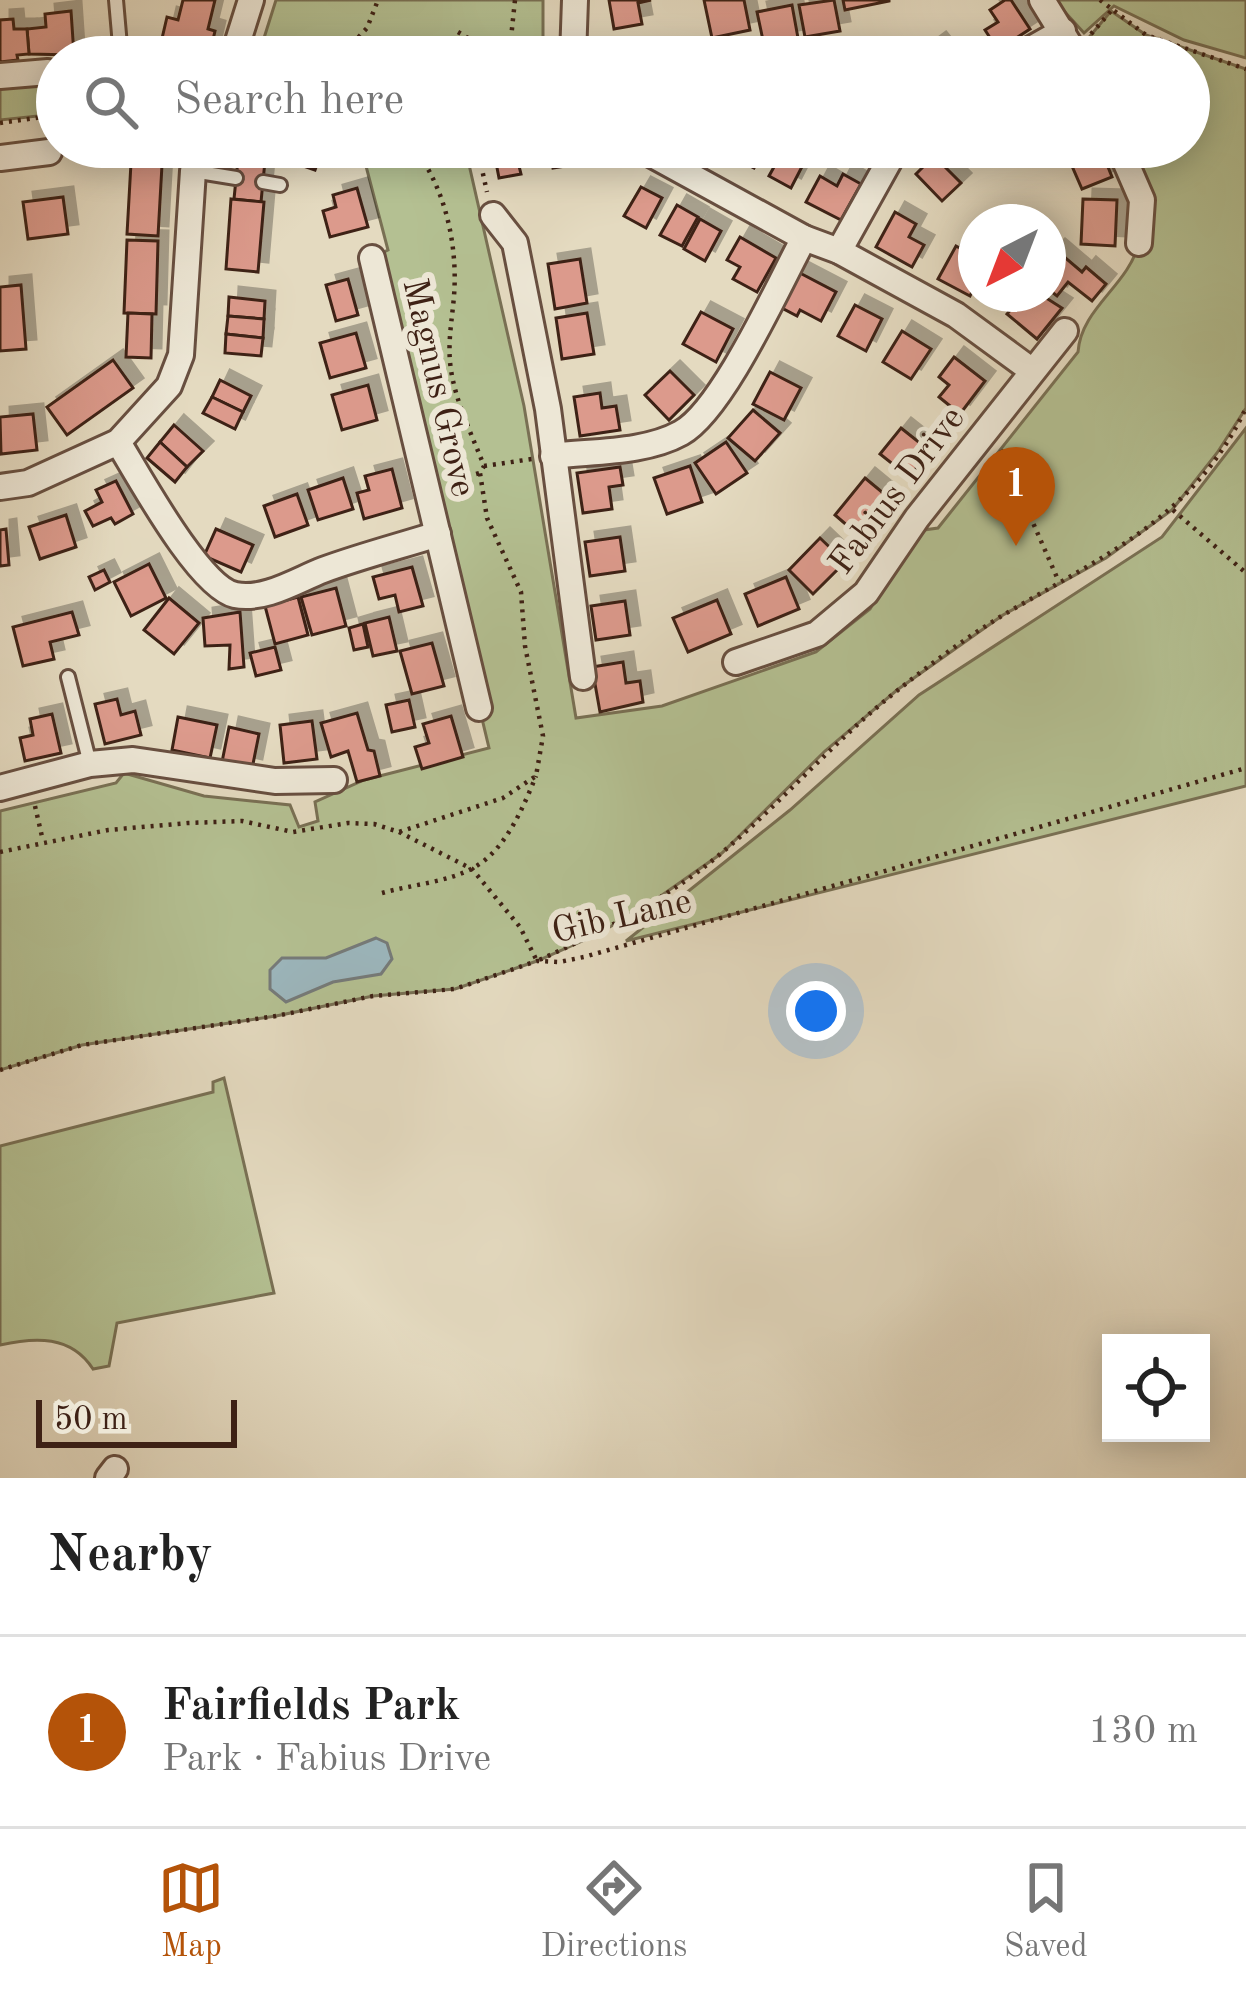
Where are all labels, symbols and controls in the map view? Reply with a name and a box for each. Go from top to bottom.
search box [36,36,1210,168]
icon: search [78,69,144,135]
text: Search here [174,79,404,124]
north arrow [958,204,1066,312]
street label: Magnus Grove [395,275,480,500]
street label: Fabius Drive [824,401,973,582]
pin: 1 [977,447,1055,546]
street label: Gib Lane [549,884,695,951]
your location [786,981,846,1041]
map controls [1102,1334,1210,1442]
button: locate [1102,1334,1210,1442]
scale bar [36,1394,237,1447]
text: 50 m [54,1404,128,1437]
text: Nearby [48,1531,213,1582]
text: Fairfields Park [162,1685,460,1730]
text: 1 [76,1712,98,1751]
text: 130 m [1088,1712,1198,1751]
text: Park · Fabius Drive [162,1740,491,1779]
tab: Map [158,1855,224,1968]
tab: Directions [541,1855,687,1968]
tab: Saved [1004,1855,1088,1968]

